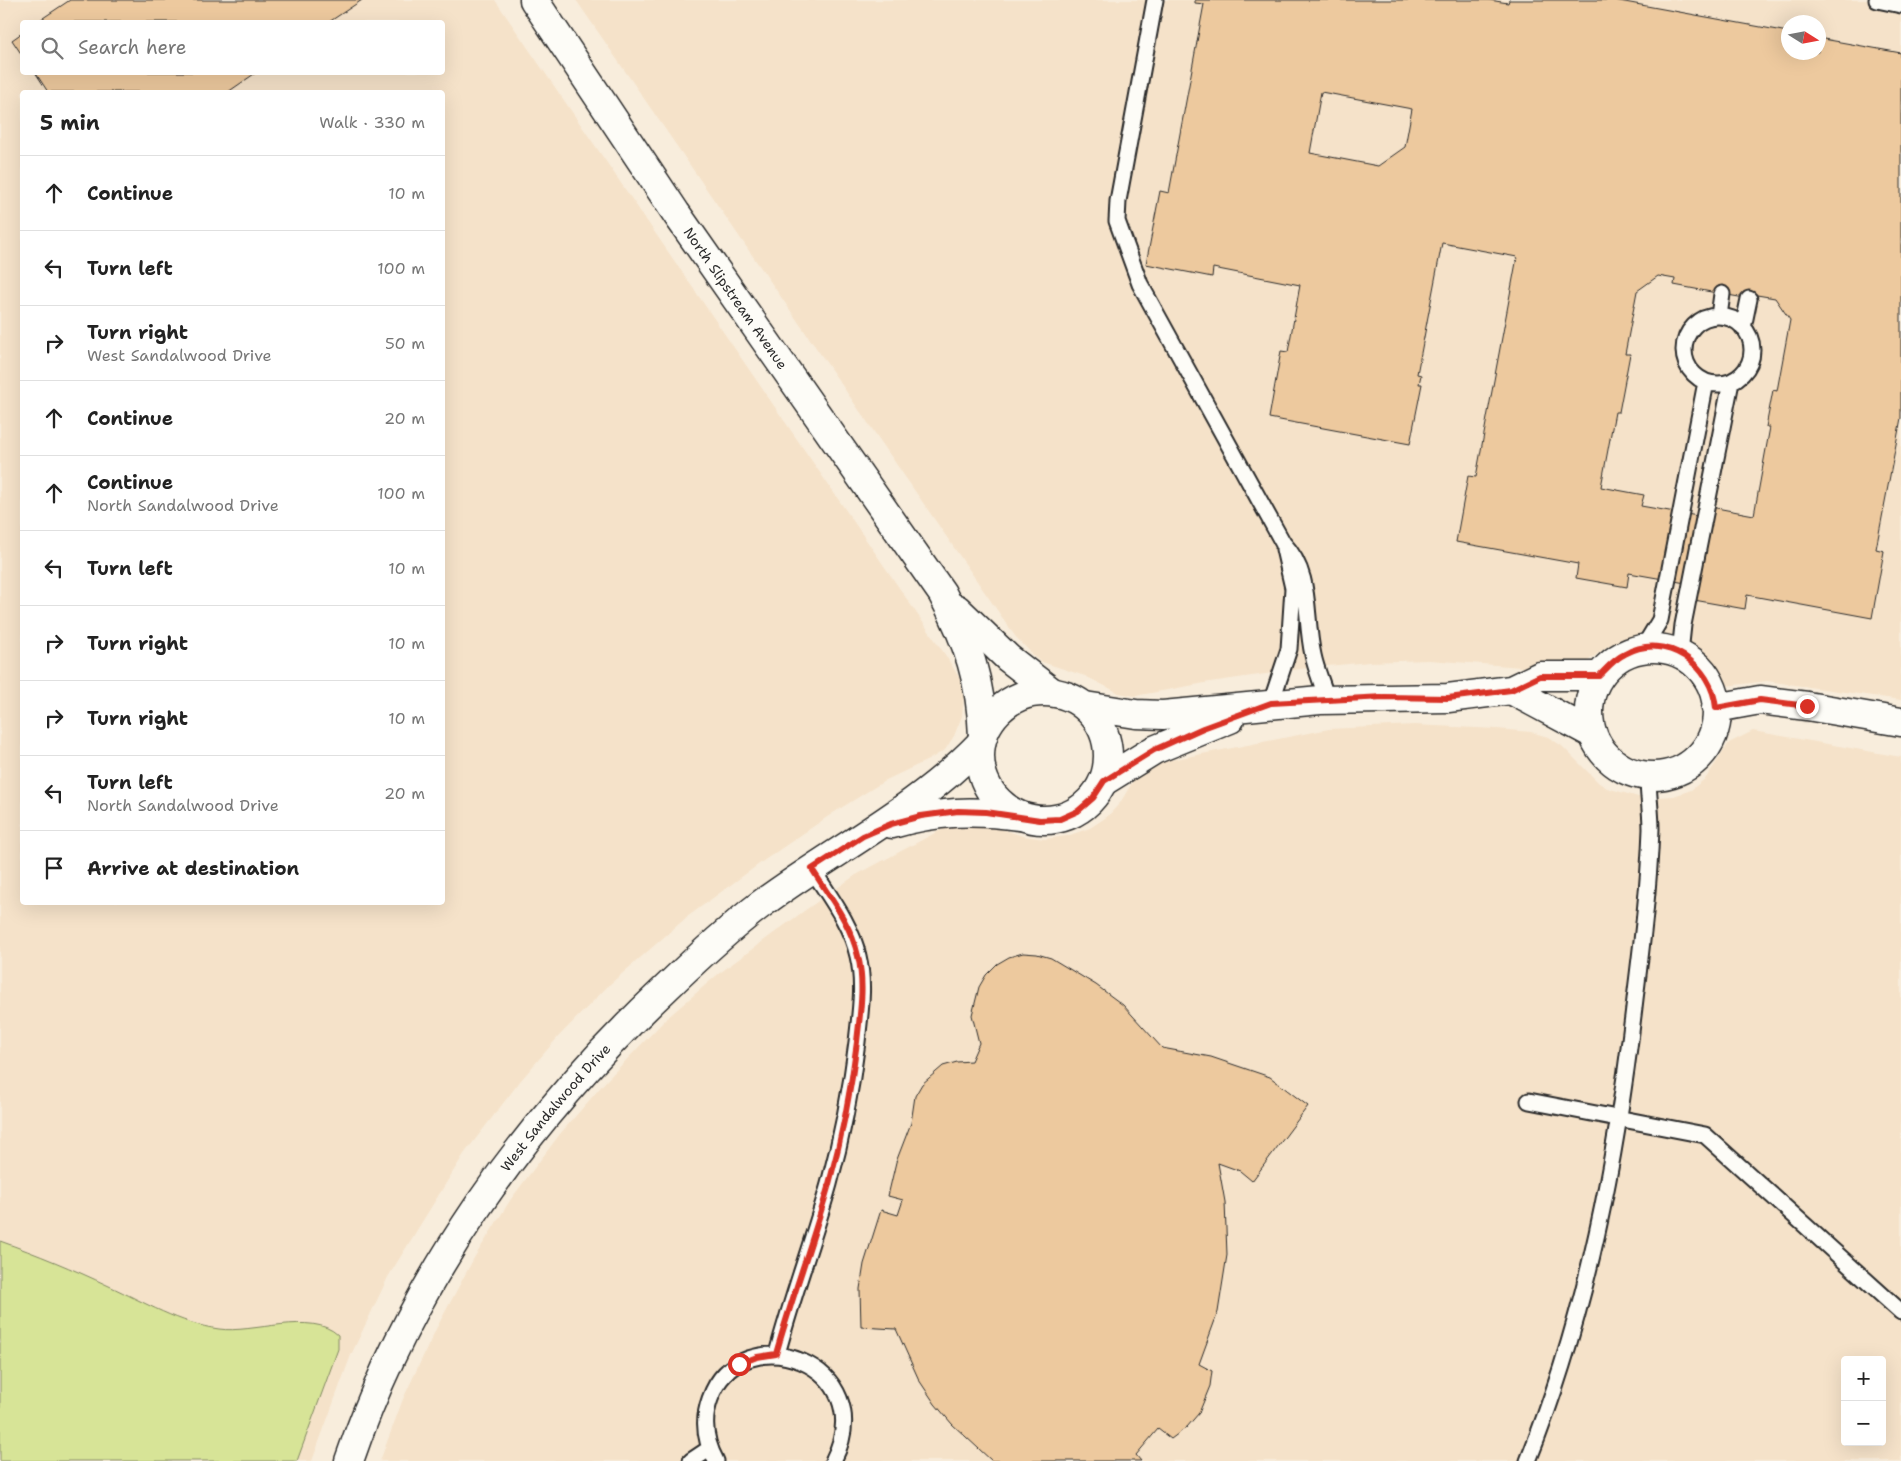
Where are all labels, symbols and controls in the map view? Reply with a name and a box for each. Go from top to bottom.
north arrow [1781,15,1826,60]
search box [20,20,445,75]
icon: search [38,34,66,62]
text: Search here [78,35,187,60]
text: 5 min [40,109,100,137]
text: Walk · 330 m [319,112,425,133]
icon: ahead [40,179,68,207]
text: Continue [87,181,173,206]
text: 10 m [388,183,425,204]
street label: North Slipstream Avenue [680,224,792,373]
icon: left [40,254,68,282]
text: Turn left [87,256,173,281]
text: 100 m [377,258,425,279]
text: Turn right [87,320,188,345]
icon: right [40,329,68,357]
text: 50 m [385,333,425,354]
text: West Sandalwood Drive [87,345,272,366]
icon: ahead [40,404,68,432]
text: Continue [87,406,173,431]
text: 20 m [384,408,425,429]
text: Continue [87,470,173,495]
icon: ahead [40,479,68,507]
text: 100 m [377,483,425,504]
text: North Sandalwood Drive [87,495,279,516]
icon: left [40,554,68,582]
text: Turn left [87,556,173,581]
text: 10 m [388,558,425,579]
icon: right [40,629,68,657]
text: Turn right [87,631,188,656]
text: 10 m [388,633,425,654]
route end [1796,695,1819,718]
icon: right [40,704,68,732]
text: Turn right [87,706,188,731]
text: 10 m [388,708,425,729]
text: Turn left [87,770,173,795]
icon: left [40,779,68,807]
text: 20 m [384,783,425,804]
text: North Sandalwood Drive [87,795,279,816]
icon: arrive [40,854,68,882]
text: Arrive at destination [87,856,299,881]
street label: West Sandalwood Drive [497,1040,614,1175]
route start [728,1353,751,1376]
map controls [1841,1356,1886,1446]
button: + [1841,1356,1886,1401]
button: − [1841,1401,1886,1446]

